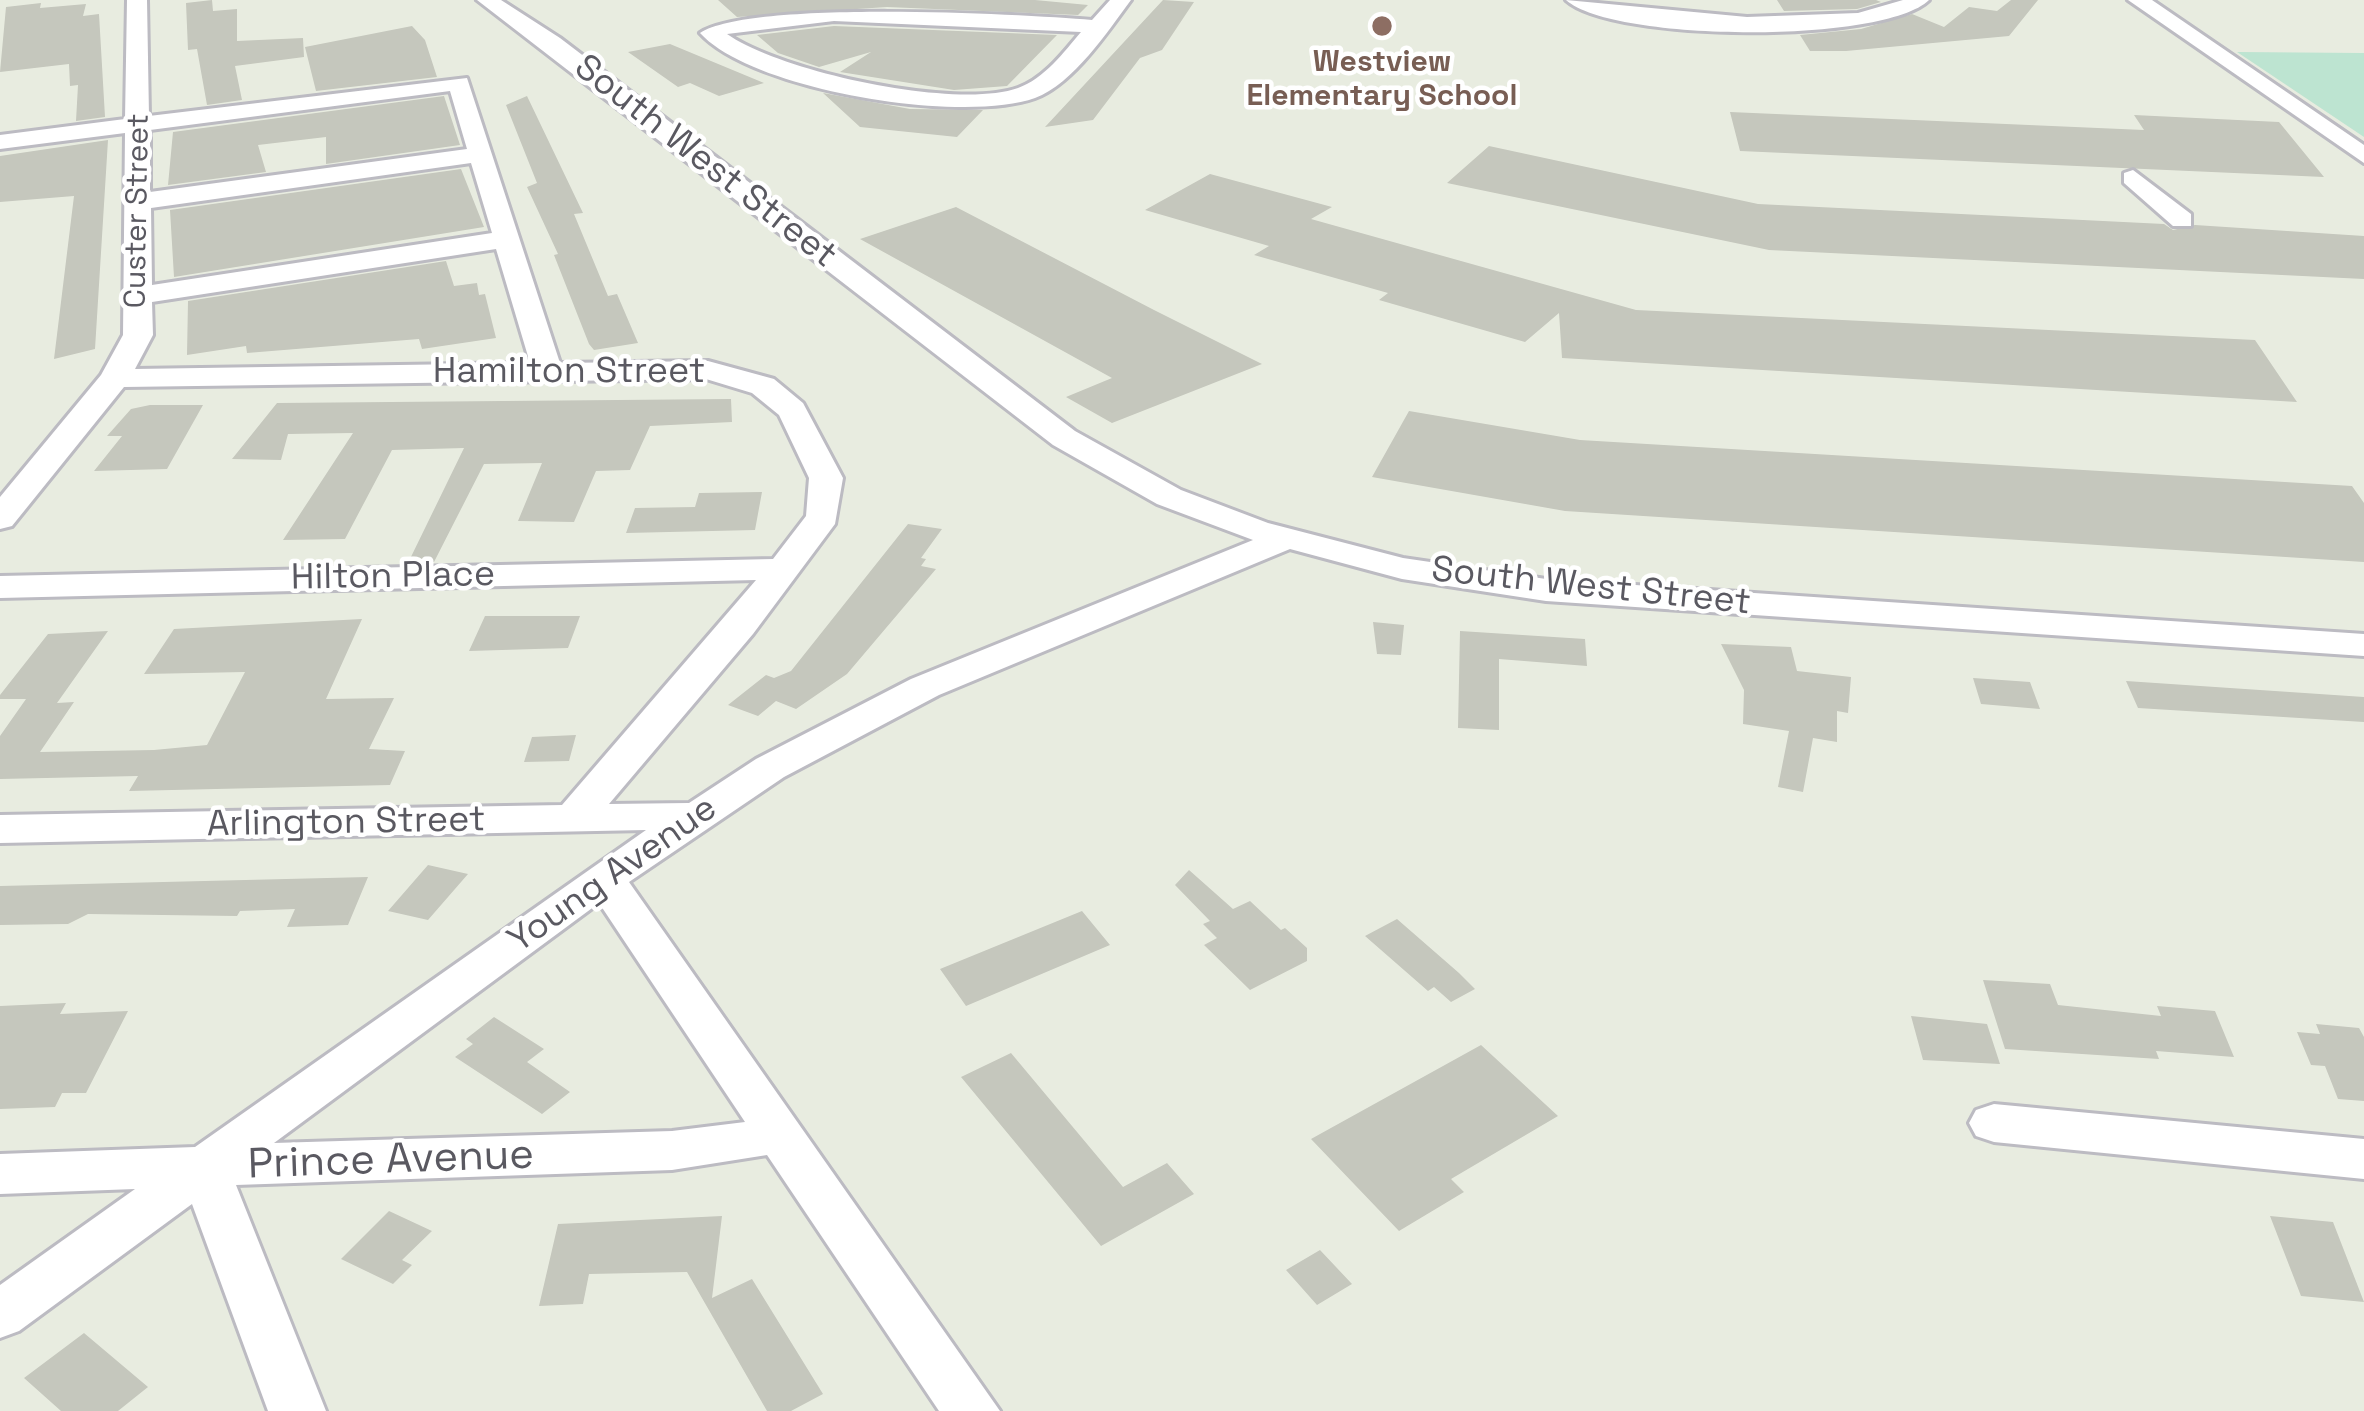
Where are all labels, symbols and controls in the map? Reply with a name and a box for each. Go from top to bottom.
marker: Westview Elementary School [1369,13,1395,39]
place label: Westview Elementary School [1247,45,1517,116]
street label: South West Street [565,46,845,278]
street label: Custer Street [118,113,158,309]
street label: Hamilton Street [433,350,705,394]
street label: South West Street [1429,549,1753,625]
street label: Hilton Place [291,554,495,600]
street label: Young Avenue [500,787,726,963]
street label: Arlington Street [206,799,486,847]
street label: Prince Avenue [247,1131,535,1191]

